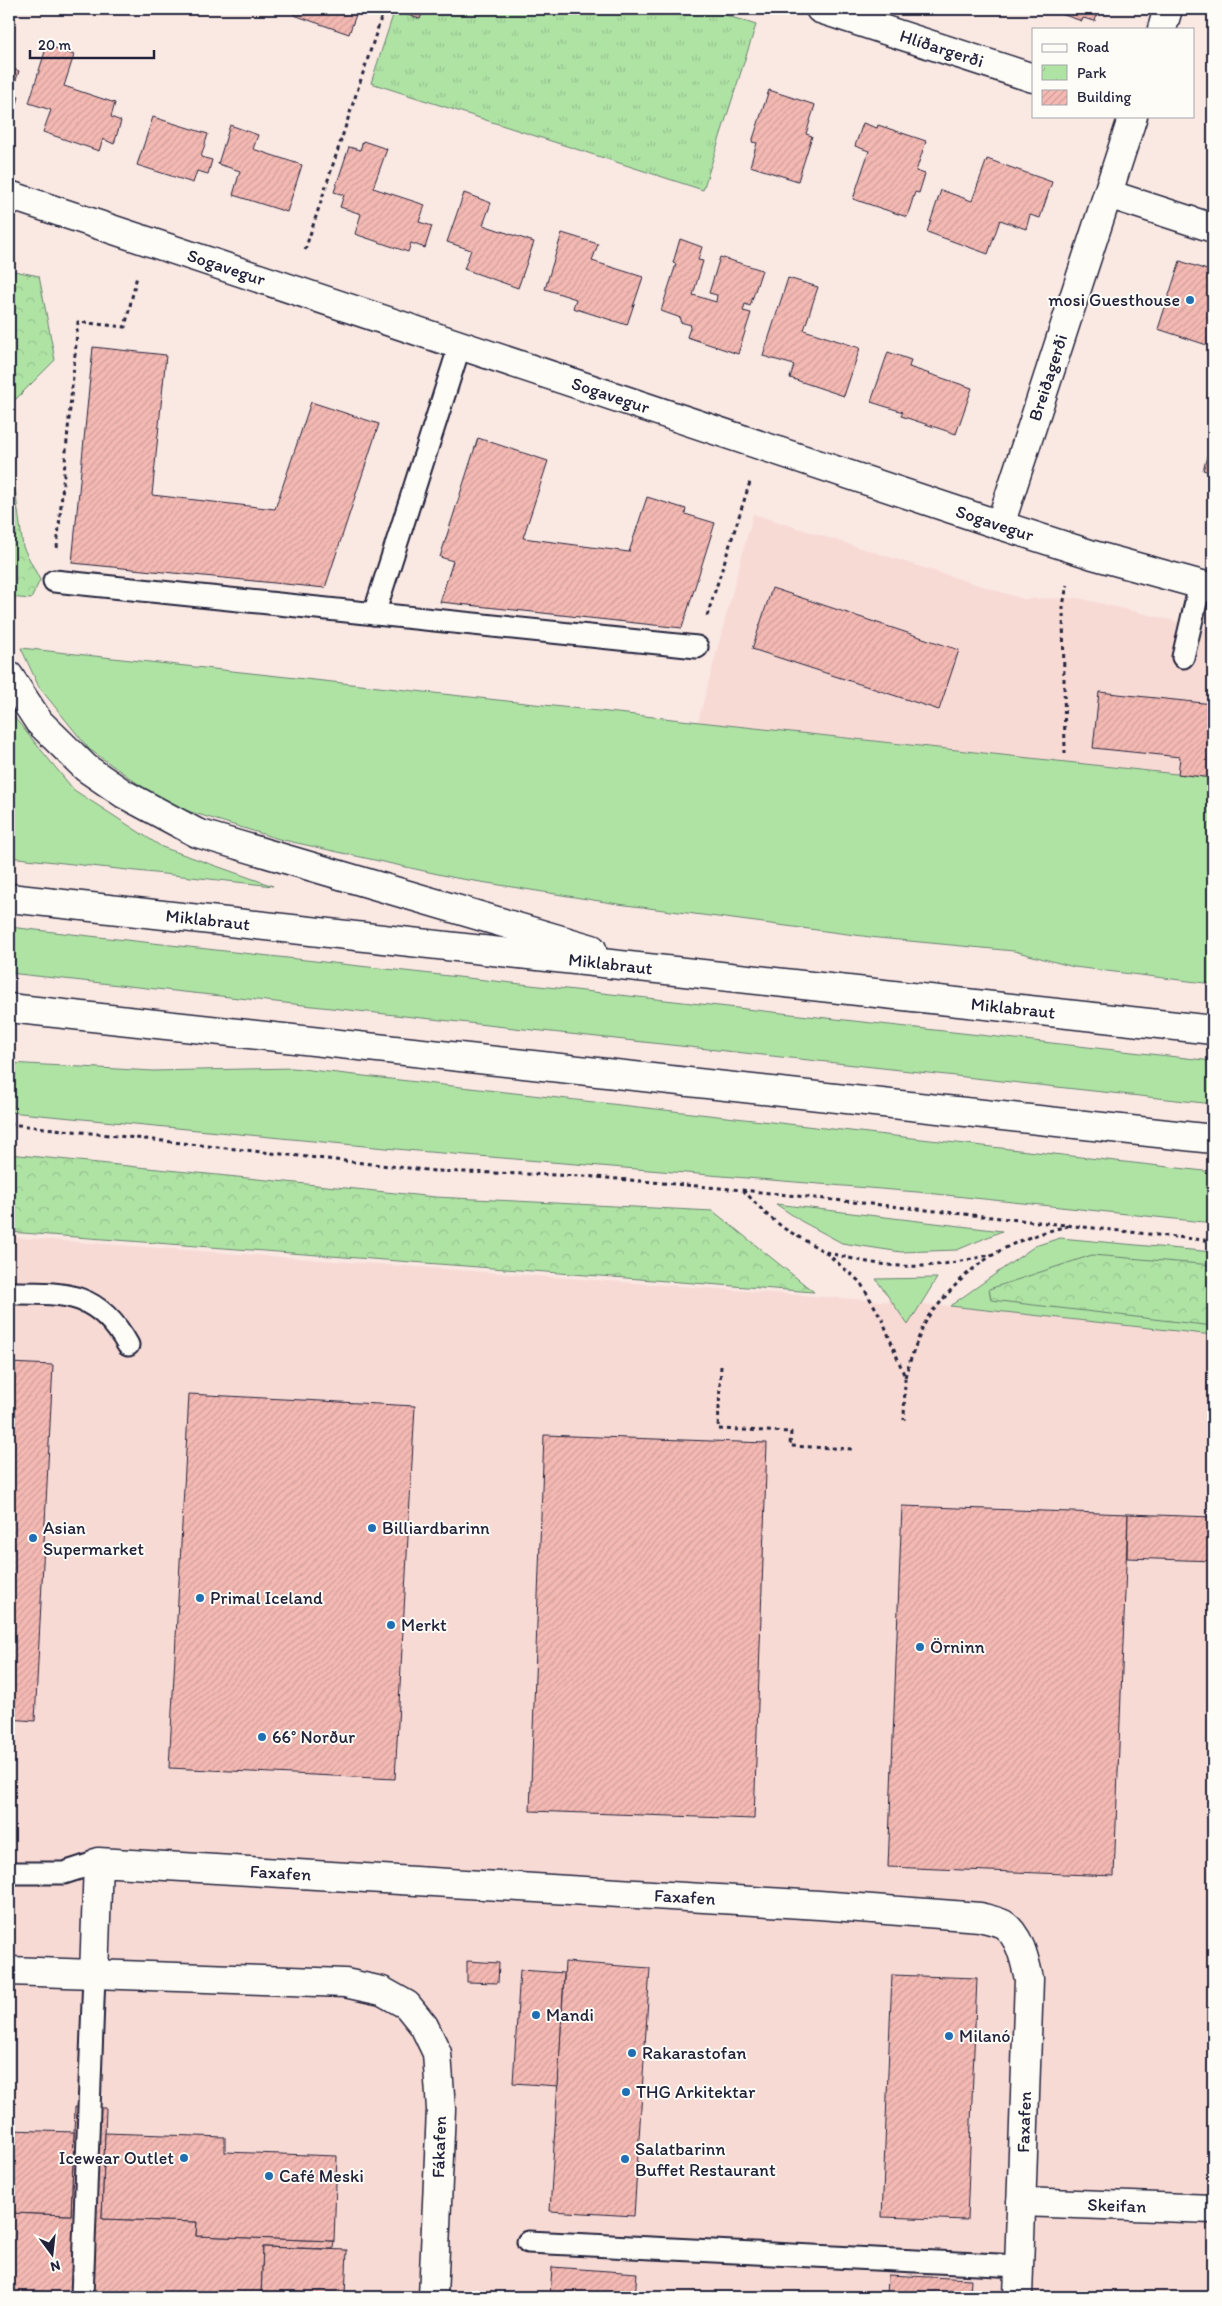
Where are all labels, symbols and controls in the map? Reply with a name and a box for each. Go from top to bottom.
street label: Hlíðargerði [897,25,986,72]
scale bar [30,28,154,60]
legend [1032,28,1194,118]
text: 20 m [38,36,72,54]
text: Road [1077,38,1110,56]
text: Park [1077,64,1107,82]
text: Building [1077,88,1131,106]
street label: Sogavegur [184,244,269,291]
place label: mosi Guesthouse [1048,289,1180,311]
marker: mosi Guesthouse [1184,294,1196,306]
street label: Breiðagerði [1024,331,1072,424]
street label: Sogavegur [569,372,653,419]
street label: Sogavegur [953,500,1037,546]
street label: Miklabraut [165,904,251,935]
street label: Miklabraut [567,948,654,980]
street label: Miklabraut [970,993,1057,1024]
place label: Asian Supermarket [43,1517,144,1560]
place label: Billiardbarinn [382,1517,490,1539]
marker: Billiardbarinn [366,1522,378,1534]
marker: Asian Supermarket [27,1532,39,1544]
place label: Primal Iceland [210,1587,323,1609]
marker: Primal Iceland [194,1592,206,1604]
place label: Merkt [401,1614,447,1636]
marker: Merkt [385,1619,397,1631]
place label: Örninn [930,1636,985,1658]
marker: Örninn [914,1641,926,1653]
place label: 66° Norður [272,1726,355,1748]
marker: 66° Norður [256,1731,268,1743]
street label: Faxafen [249,1860,312,1886]
street label: Faxafen [654,1884,716,1910]
place label: Mandi [546,2004,594,2026]
marker: Mandi [530,2009,542,2021]
place label: Milanó [959,2025,1011,2047]
marker: Milanó [943,2030,955,2042]
place label: Rakarastofan [642,2042,746,2064]
marker: Rakarastofan [626,2047,638,2059]
place label: THG Arkitektar [636,2081,756,2103]
marker: THG Arkitektar [620,2086,632,2098]
street label: Faxafen [1012,2091,1036,2153]
street label: Fákafen [427,2116,451,2178]
place label: Salatbarinn Buffet Restaurant [635,2138,776,2181]
place label: Icewear Outlet [59,2147,174,2169]
marker: Icewear Outlet [178,2152,190,2164]
marker: Salatbarinn Buffet Restaurant [619,2153,631,2165]
place label: Café Meski [279,2165,364,2187]
marker: Café Meski [263,2170,275,2182]
street label: Skeifan [1087,2193,1147,2218]
north arrow [28,2228,78,2278]
text: N [48,2257,62,2276]

